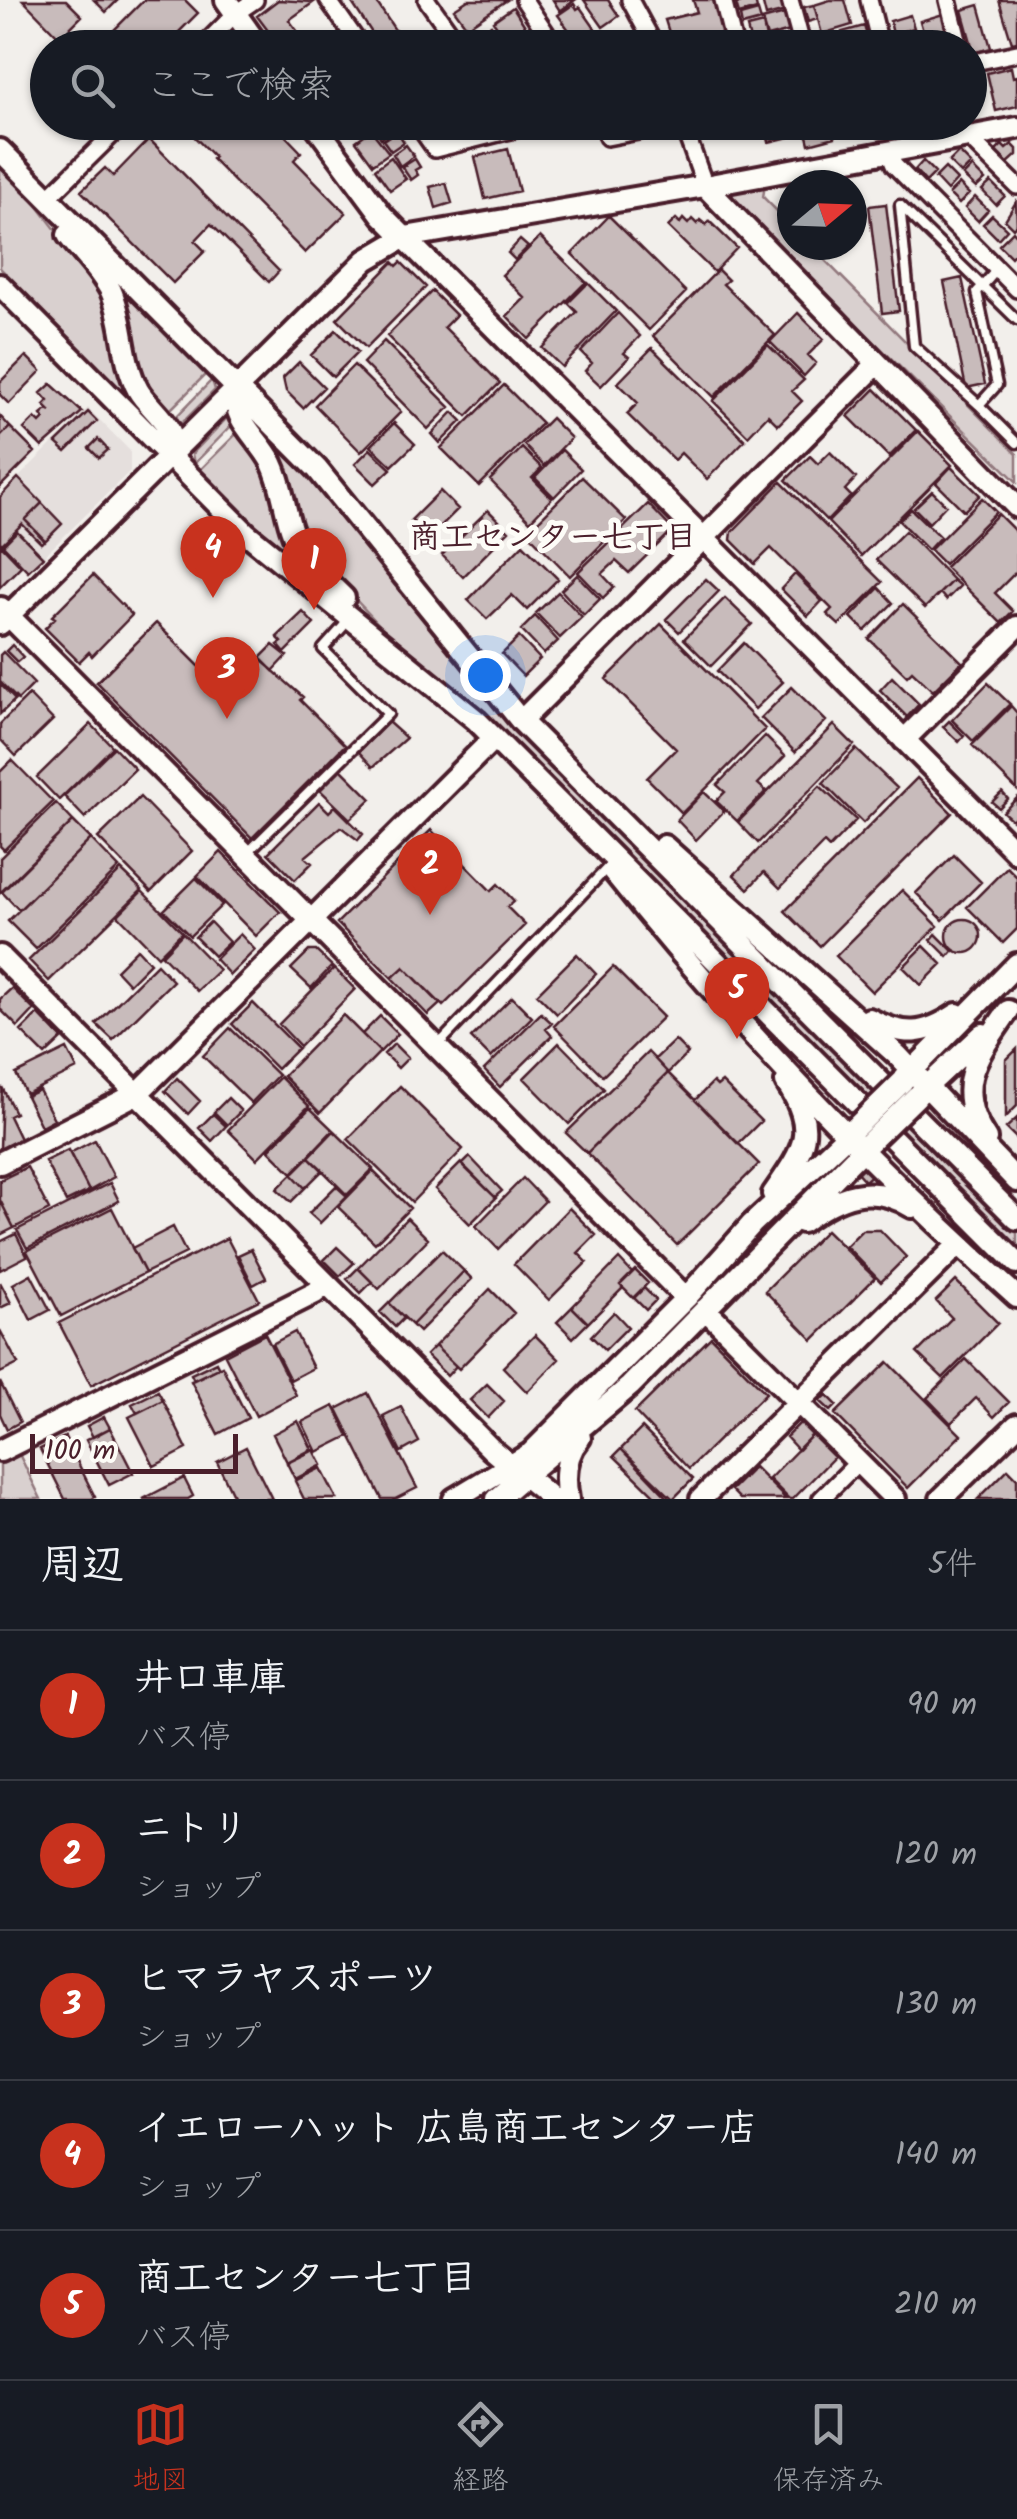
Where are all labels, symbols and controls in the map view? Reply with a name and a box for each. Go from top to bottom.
search box [30,30,987,140]
text: ここで検索 [145,57,335,117]
icon: search [65,58,120,113]
north arrow [777,170,867,260]
district label: 商工センター七丁目 [409,513,697,564]
pin: 4 [180,516,246,598]
pin: 1 [282,528,346,610]
pin: 3 [194,636,260,719]
your location [460,650,511,701]
pin: 2 [398,832,462,915]
pin: 5 [704,956,770,1039]
scale bar [30,1429,238,1474]
text: 100 m [45,1429,115,1474]
text: 周辺 [40,1533,124,1600]
text: 5件 [928,1540,977,1591]
text: 井口車庫 [135,1650,287,1710]
text: 1 [68,1680,77,1731]
text: 90 m [907,1680,977,1731]
text: バス停 [135,1713,231,1764]
text: ニトリ [135,1800,249,1860]
text: 2 [63,1830,82,1881]
text: 120 m [894,1830,977,1881]
text: ショップ [135,1863,262,1914]
text: ヒマラヤスポーツ [135,1950,438,2010]
text: 3 [64,1980,81,2031]
text: 130 m [894,1980,977,2031]
text: ショップ [135,2013,262,2064]
text: イエローハット 広島商工センター店 [135,2100,758,2160]
text: 4 [64,2130,81,2181]
text: 140 m [895,2130,977,2181]
text: ショップ [135,2163,262,2214]
text: 商工センター七丁目 [135,2250,477,2310]
text: 5 [64,2280,81,2331]
text: 210 m [894,2280,977,2331]
text: バス停 [135,2313,231,2364]
tab: 地図 [132,2397,188,2504]
tab: 経路 [452,2397,509,2504]
tab: 保存済み [773,2397,885,2504]

